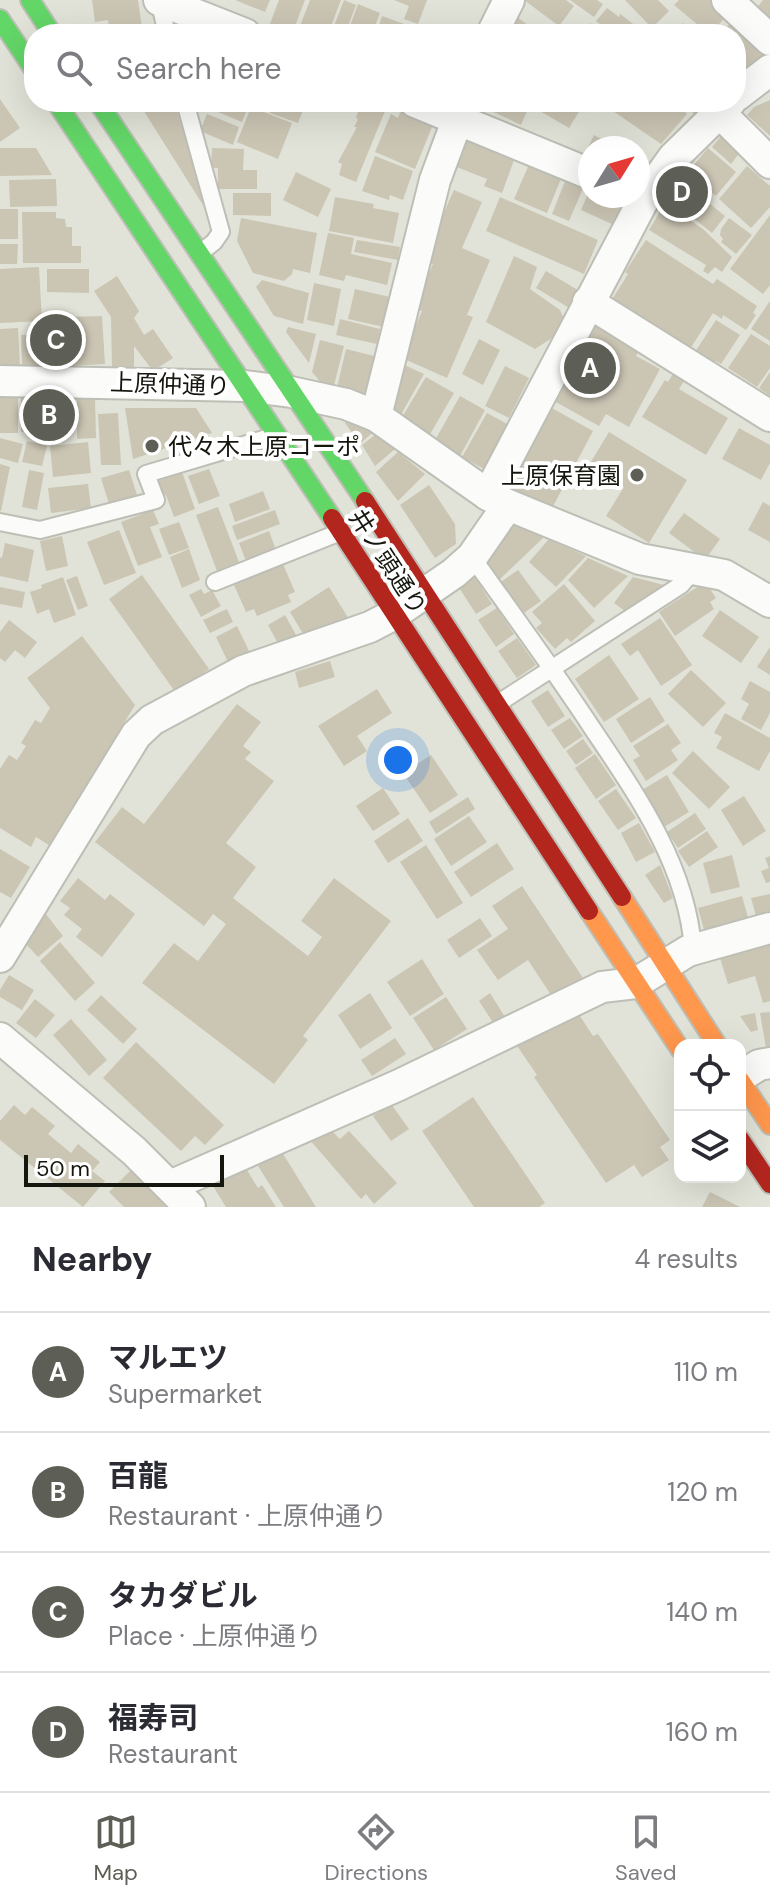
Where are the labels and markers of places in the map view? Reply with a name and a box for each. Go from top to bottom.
pin: D [656,162,708,222]
pin: C [30,310,82,370]
pin: A [564,338,616,398]
pin: B [23,385,75,445]
place label: 代々木上原コーポ [168,431,360,462]
marker: 代々木上原コーポ [143,437,161,455]
place label: 上原保育園 [501,460,621,491]
marker: 上原保育園 [628,466,646,484]

